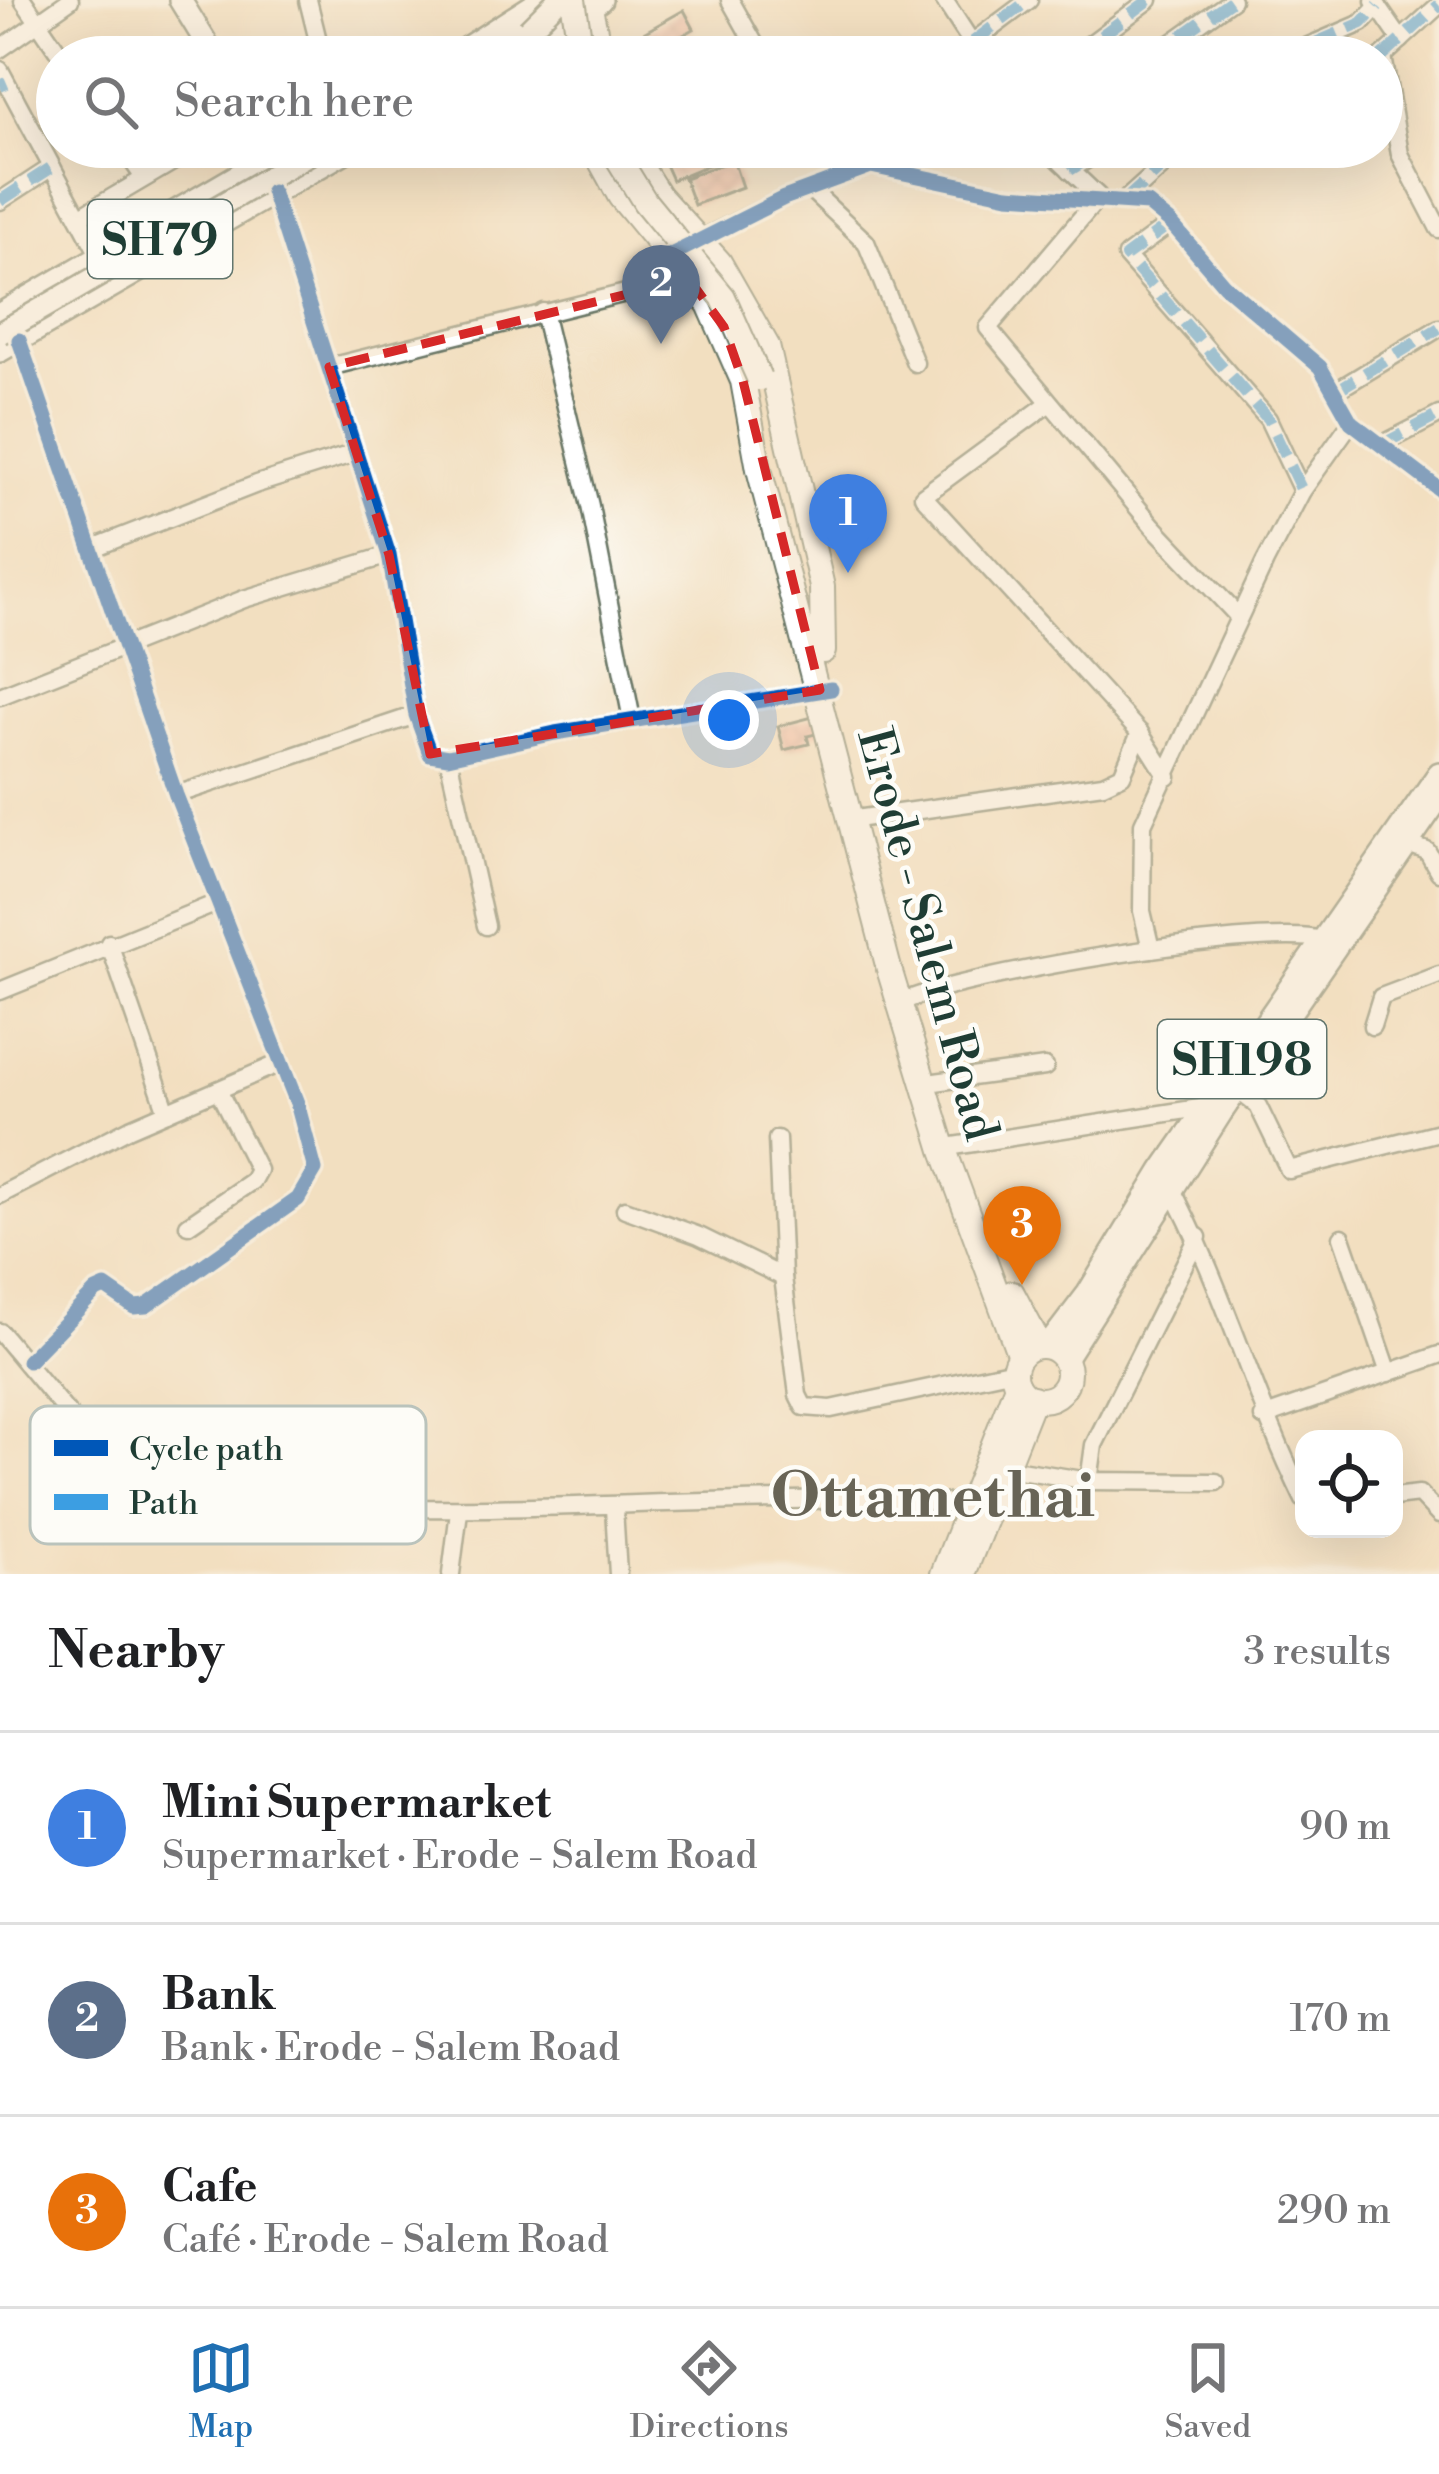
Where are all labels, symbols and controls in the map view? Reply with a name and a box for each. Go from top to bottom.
search box [36,36,1403,168]
icon: search [78,69,144,135]
text: Search here [174,74,414,131]
road number: SH79 [88,200,232,278]
pin: 2 [622,245,700,344]
pin: 1 [809,474,887,573]
your location [699,690,759,750]
street label: Erode - Salem Road [842,722,1010,1147]
road number: SH198 [1158,1020,1326,1098]
pin: 3 [983,1186,1061,1285]
legend [30,1406,426,1544]
text: Cycle path [129,1430,283,1471]
map controls [1295,1430,1403,1538]
button: locate [1295,1430,1403,1538]
district label: Ottamethai [771,1461,1095,1536]
text: Path [129,1484,198,1525]
text: Nearby [48,1620,224,1684]
text: 3 results [1243,1628,1391,1677]
text: Mini Supermarket [162,1775,551,1832]
text: 1 [78,1803,96,1852]
text: 90 m [1299,1803,1391,1852]
text: Supermarket · Erode - Salem Road [162,1832,757,1881]
text: Bank [162,1967,276,2024]
text: 2 [75,1995,99,2044]
text: 170 m [1289,1995,1391,2044]
text: Bank · Erode - Salem Road [162,2024,620,2073]
text: Cafe [162,2159,258,2216]
text: 3 [75,2187,99,2236]
text: 290 m [1277,2187,1391,2236]
text: Café · Erode - Salem Road [162,2216,609,2265]
tab: Map [188,2335,254,2448]
tab: Directions [630,2335,789,2448]
tab: Saved [1164,2335,1251,2448]

